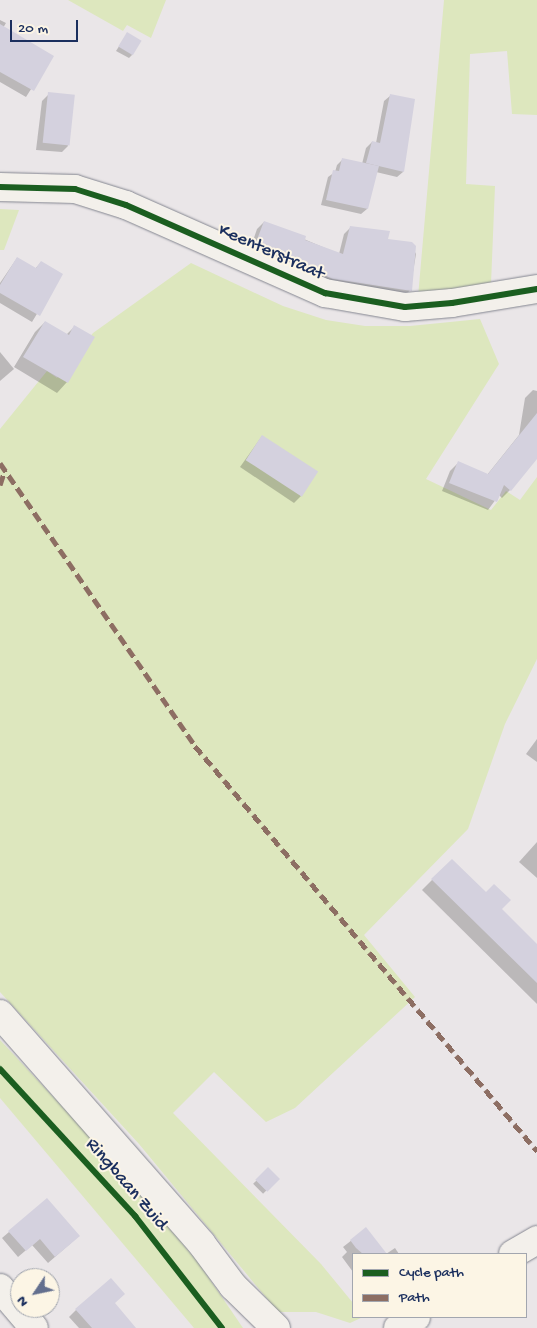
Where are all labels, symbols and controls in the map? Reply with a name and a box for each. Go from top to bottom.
scale bar [12,10,80,42]
text: 20 m [18,20,48,38]
street label: Keenterstraat [214,219,328,287]
street label: Ringbaan Zuid [80,1134,172,1236]
legend [352,1253,527,1318]
text: Cycle path [399,1264,464,1282]
north arrow [10,1268,60,1318]
text: Path [399,1289,430,1307]
text: N [13,1293,33,1310]

